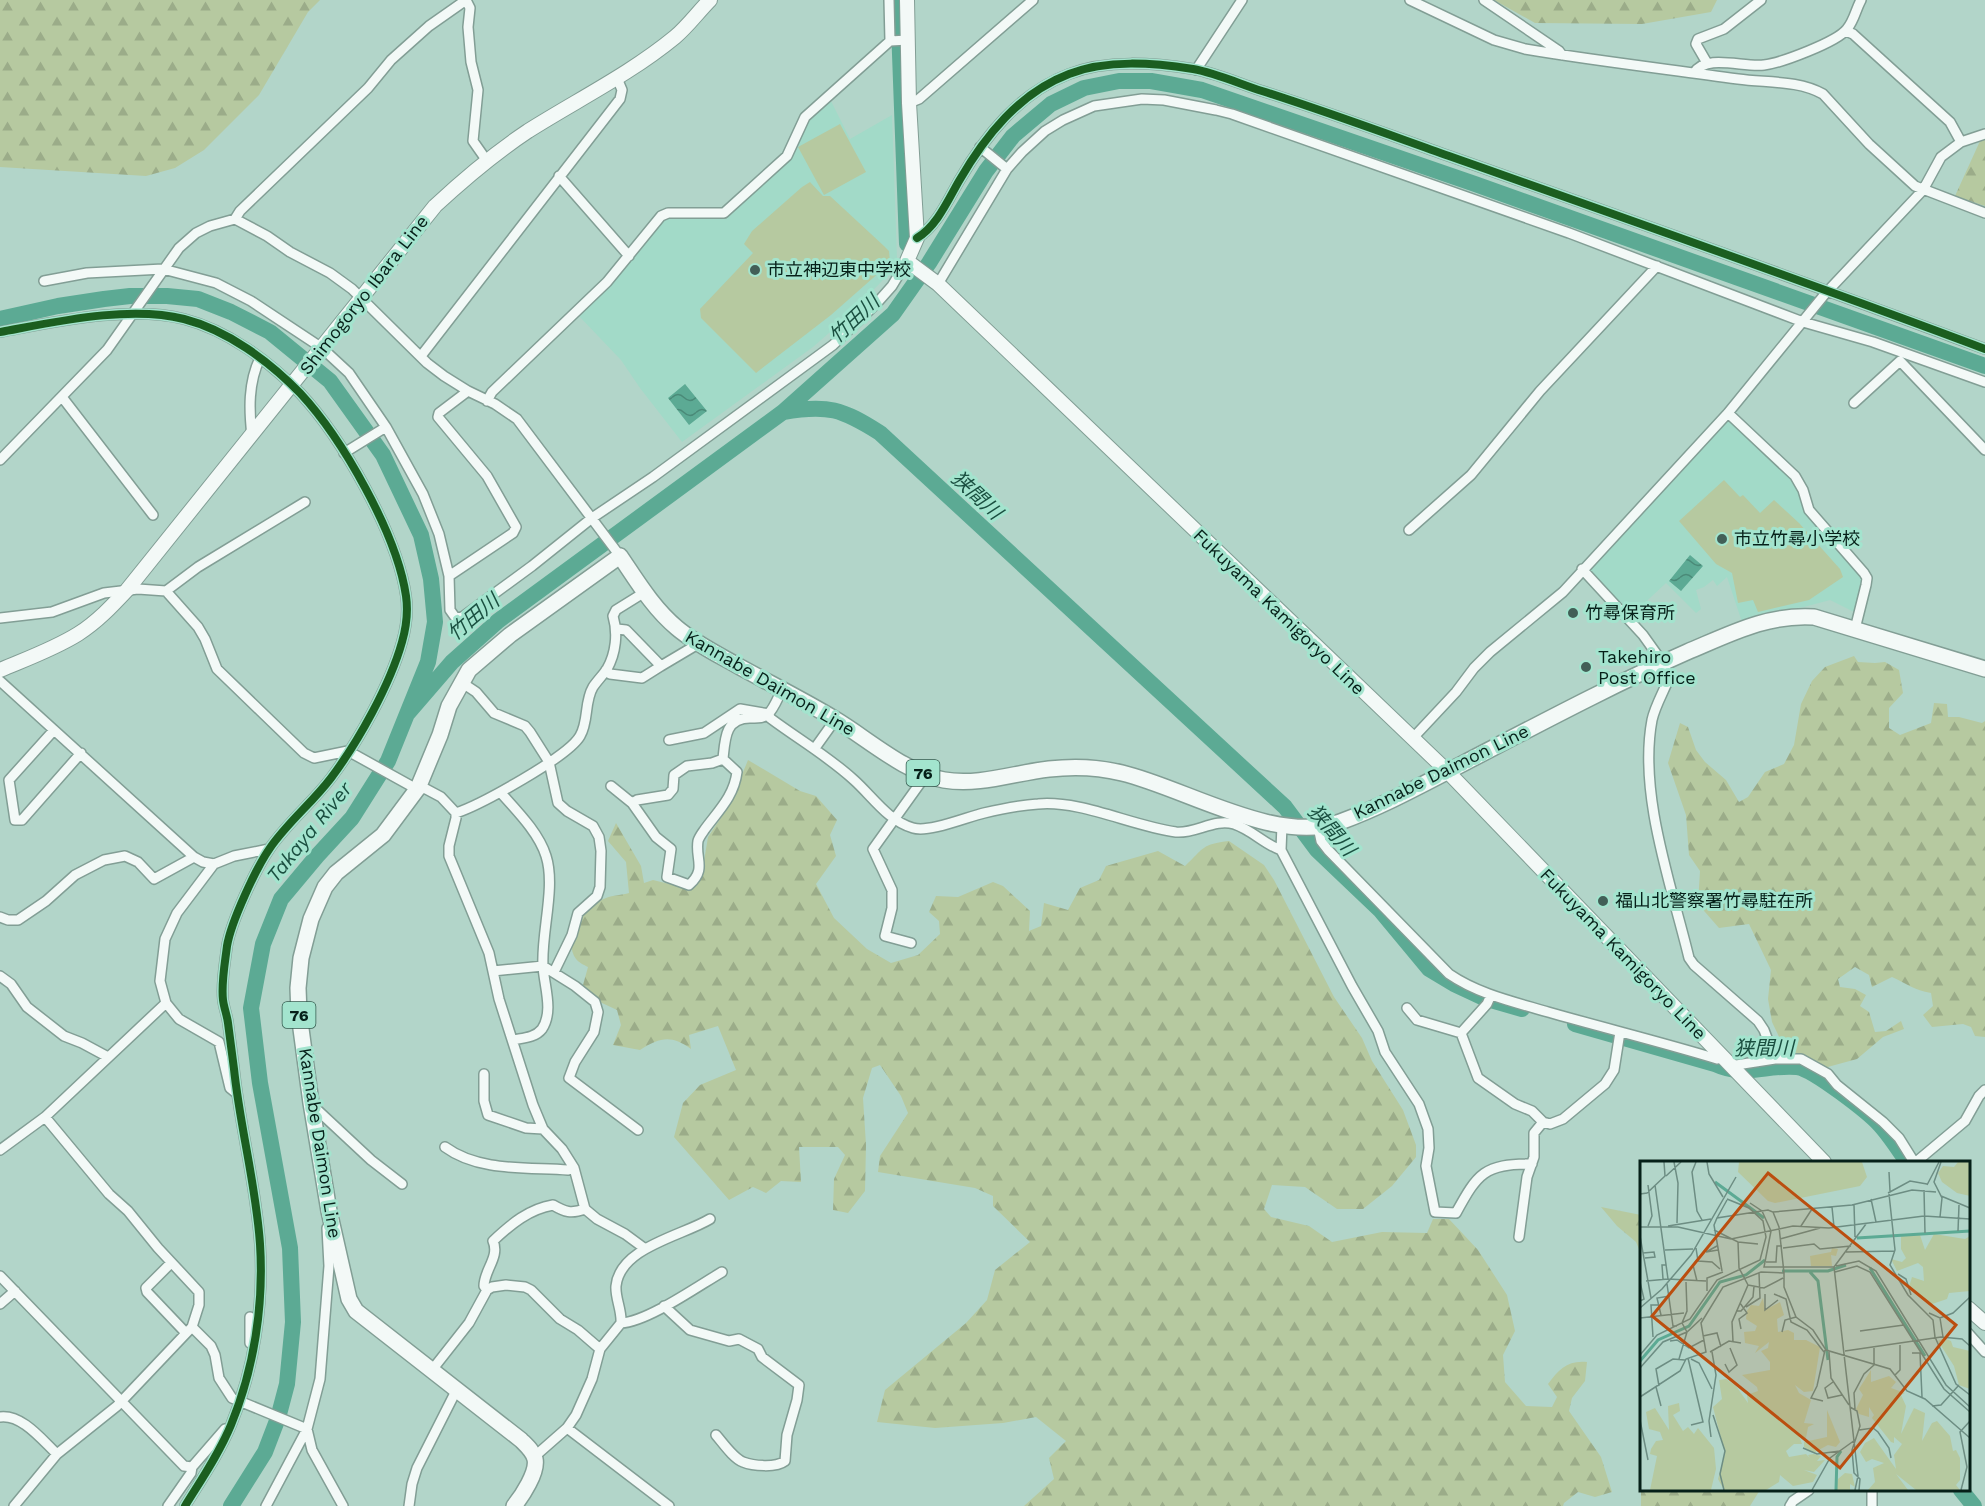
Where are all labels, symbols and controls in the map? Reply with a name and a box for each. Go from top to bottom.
street label: Shimogoryo Ibara Line [295,211,432,378]
place label: 市立神辺東中学校 [767,259,911,280]
marker: 市立神辺東中学校 [748,263,762,277]
water label: 竹田川 [824,288,886,348]
water label: 狭間川 [947,466,1009,526]
street label: Fukuyama Kamigoryo Line [1189,524,1369,699]
place label: 市立竹尋小学校 [1734,528,1860,549]
marker: 市立竹尋小学校 [1715,532,1729,546]
water label: 竹田川 [442,587,505,645]
place label: 竹尋保育所 [1585,602,1675,623]
marker: 竹尋保育所 [1566,606,1580,620]
street label: Kannabe Daimon Line [682,625,859,740]
place label: Takehiro Post Office [1598,646,1696,688]
marker: Takehiro Post Office [1579,660,1593,674]
street label: Kannabe Daimon Line [1350,720,1532,823]
road number: 76 [906,760,940,786]
water label: Takaya River [261,776,357,887]
water label: 狭間川 [1303,799,1362,862]
street label: Fukuyama Kamigoryo Line [1536,864,1711,1044]
place label: 福山北警察署竹尋駐在所 [1615,890,1813,911]
marker: 福山北警察署竹尋駐在所 [1596,894,1610,908]
road number: 76 [282,1002,316,1028]
water label: 狭間川 [1734,1036,1796,1060]
street label: Kannabe Daimon Line [295,1046,346,1240]
inset map [1640,1161,1970,1491]

